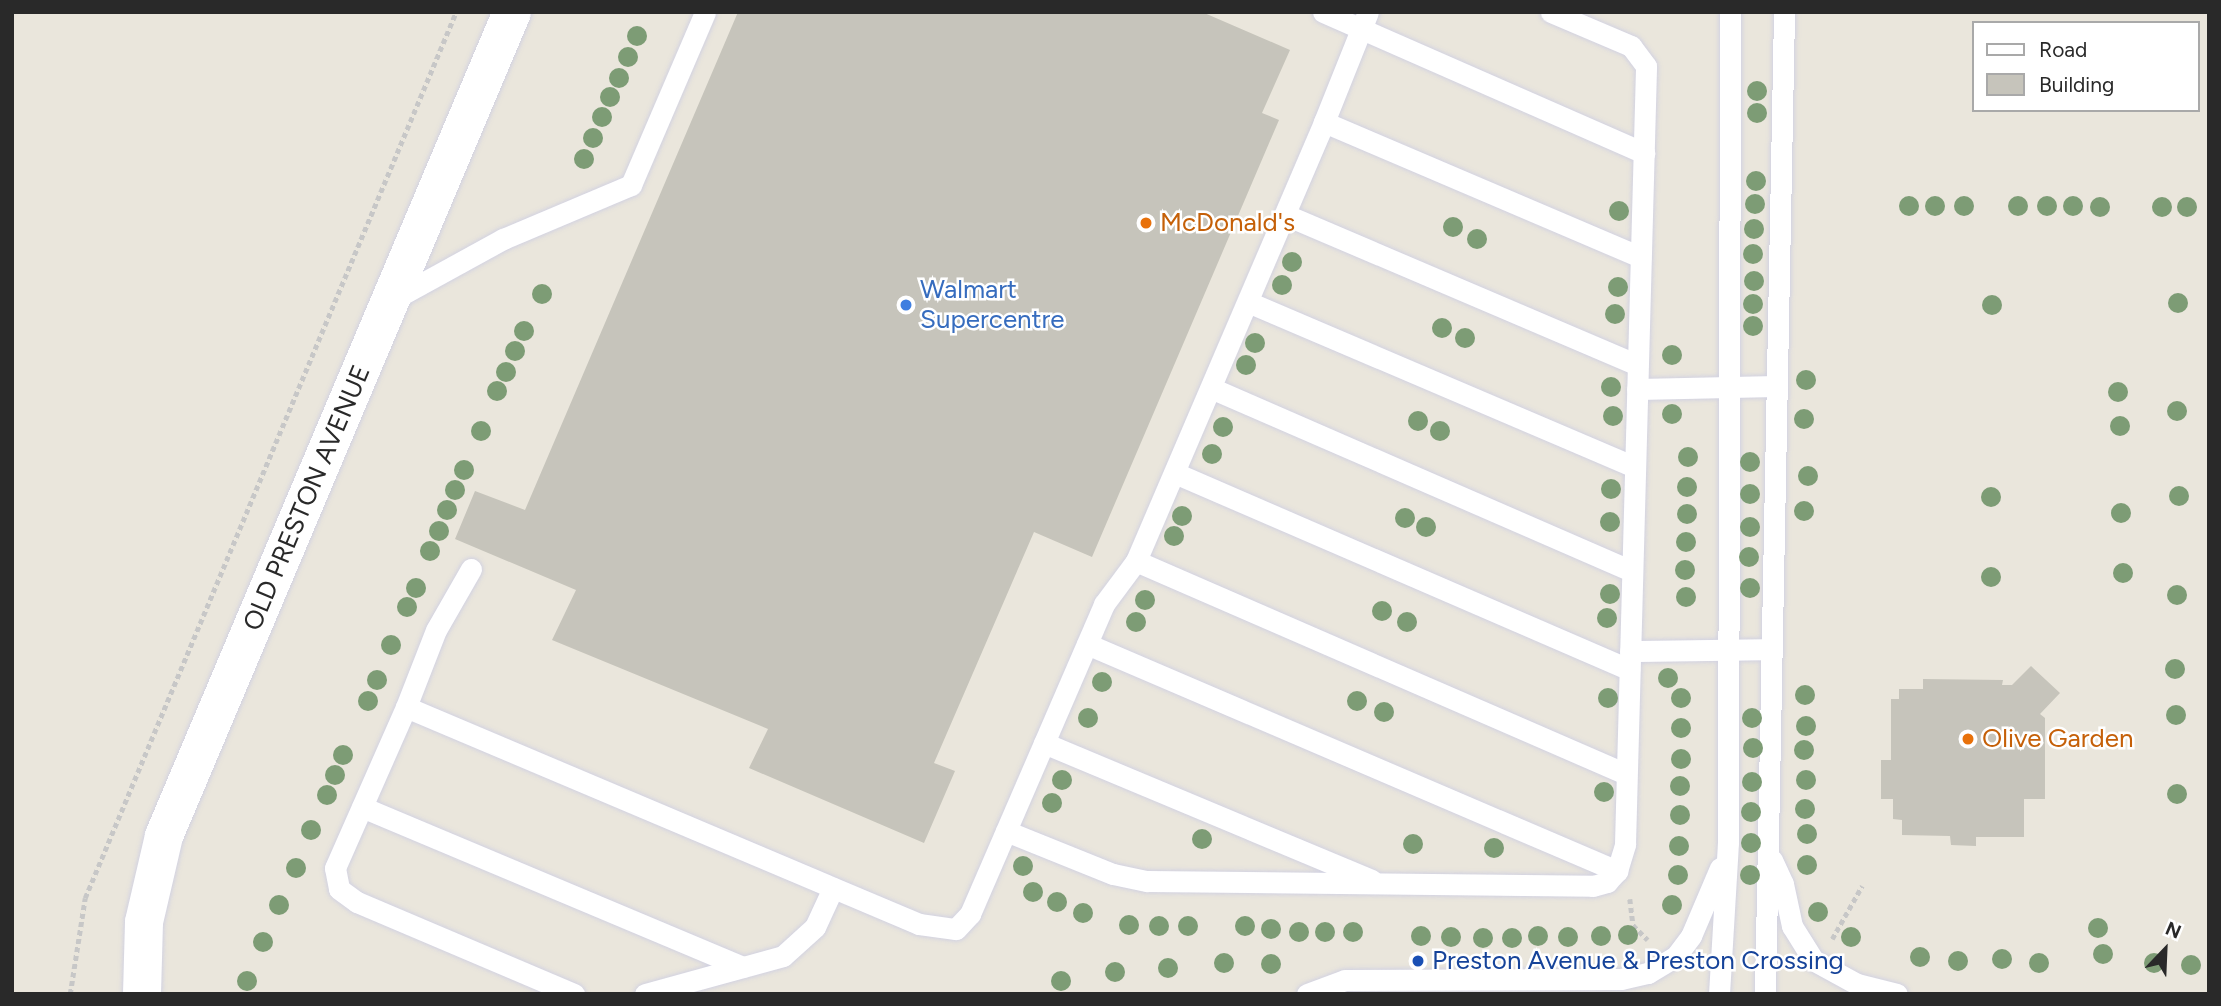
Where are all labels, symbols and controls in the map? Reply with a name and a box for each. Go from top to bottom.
legend [1972,21,2200,112]
text: Road [2039,37,2087,62]
text: Building [2039,72,2114,97]
place label: McDonald's [1160,207,1295,239]
marker: McDonald's [1138,215,1154,231]
place label: Walmart Supercentre [920,274,1064,336]
marker: Walmart Supercentre [898,297,914,313]
street label: OLD PRESTON AVENUE [237,360,377,636]
place label: Olive Garden [1982,723,2134,755]
marker: Olive Garden [1960,731,1976,747]
north arrow [2130,915,2200,985]
text: N [2162,917,2185,944]
place label: Preston Avenue & Preston Crossing [1432,945,1844,977]
marker: Preston Avenue & Preston Crossing [1410,953,1426,969]

